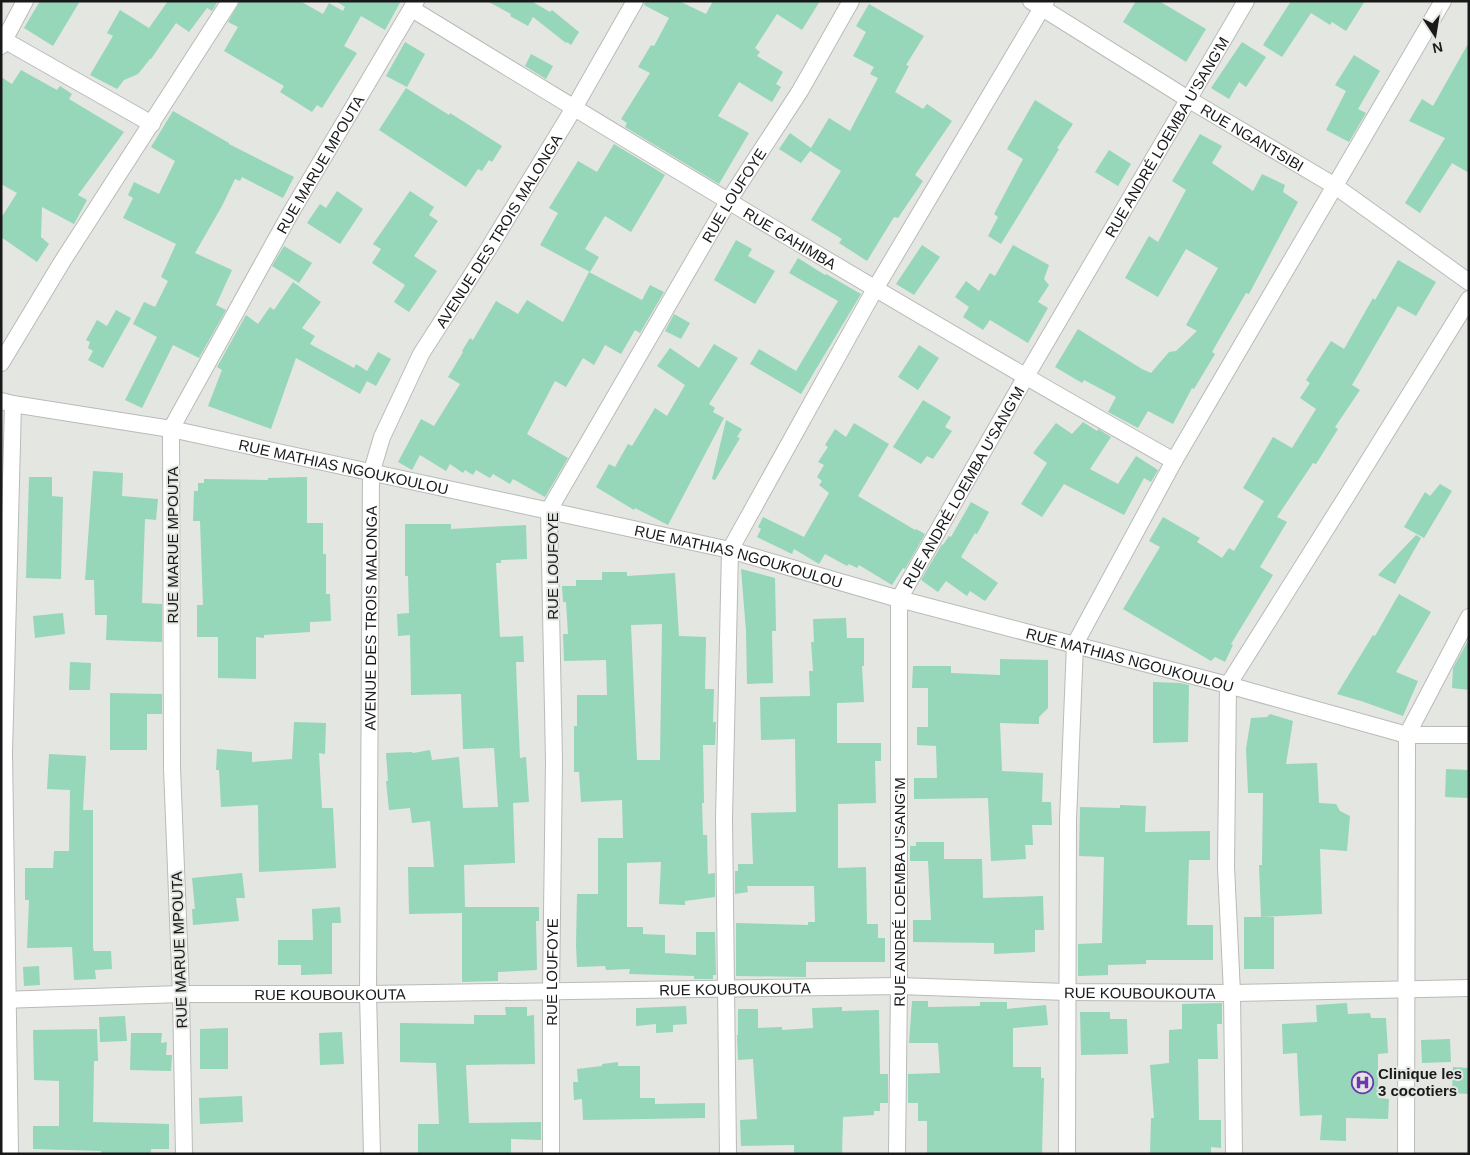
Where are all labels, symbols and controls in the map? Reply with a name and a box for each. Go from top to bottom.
north arrow [1410,10,1460,60]
street label: RUE ANDRÉ LOEMBA U'SANG'M [1101,34,1232,240]
text: N [1431,39,1444,57]
street label: RUE MARUE MPOUTA [273,92,367,236]
street label: RUE NGANTSIBI [1198,100,1307,174]
street label: AVENUE DES TROIS MALONGA [432,131,565,331]
street label: RUE LOUFOYE [698,145,769,245]
street label: RUE GAHIMBA [741,204,840,272]
street label: RUE ANDRÉ LOEMBA U'SANG'M [899,383,1027,591]
street label: RUE MATHIAS NGOUKOULOU [237,435,450,497]
street label: RUE MARUE MPOUTA [164,466,181,624]
street label: AVENUE DES TROIS MALONGA [361,506,379,730]
street label: RUE LOUFOYE [544,512,561,620]
street label: RUE MATHIAS NGOUKOULOU [633,521,845,591]
street label: RUE MATHIAS NGOUKOULOU [1024,624,1236,695]
street label: RUE ANDRÉ LOEMBA U'SANG'M [890,777,908,1007]
street label: RUE MARUE MPOUTA [168,871,190,1029]
street label: RUE LOUFOYE [543,918,560,1026]
street label: RUE KOUBOUKOUTA [659,979,811,998]
street label: RUE KOUBOUKOUTA [1064,983,1216,1001]
street label: RUE KOUBOUKOUTA [254,985,406,1003]
place label: Clinique les 3 cocotiers [1378,1065,1462,1099]
hospital icon: Clinique les 3 cocotiers [1350,1070,1374,1094]

